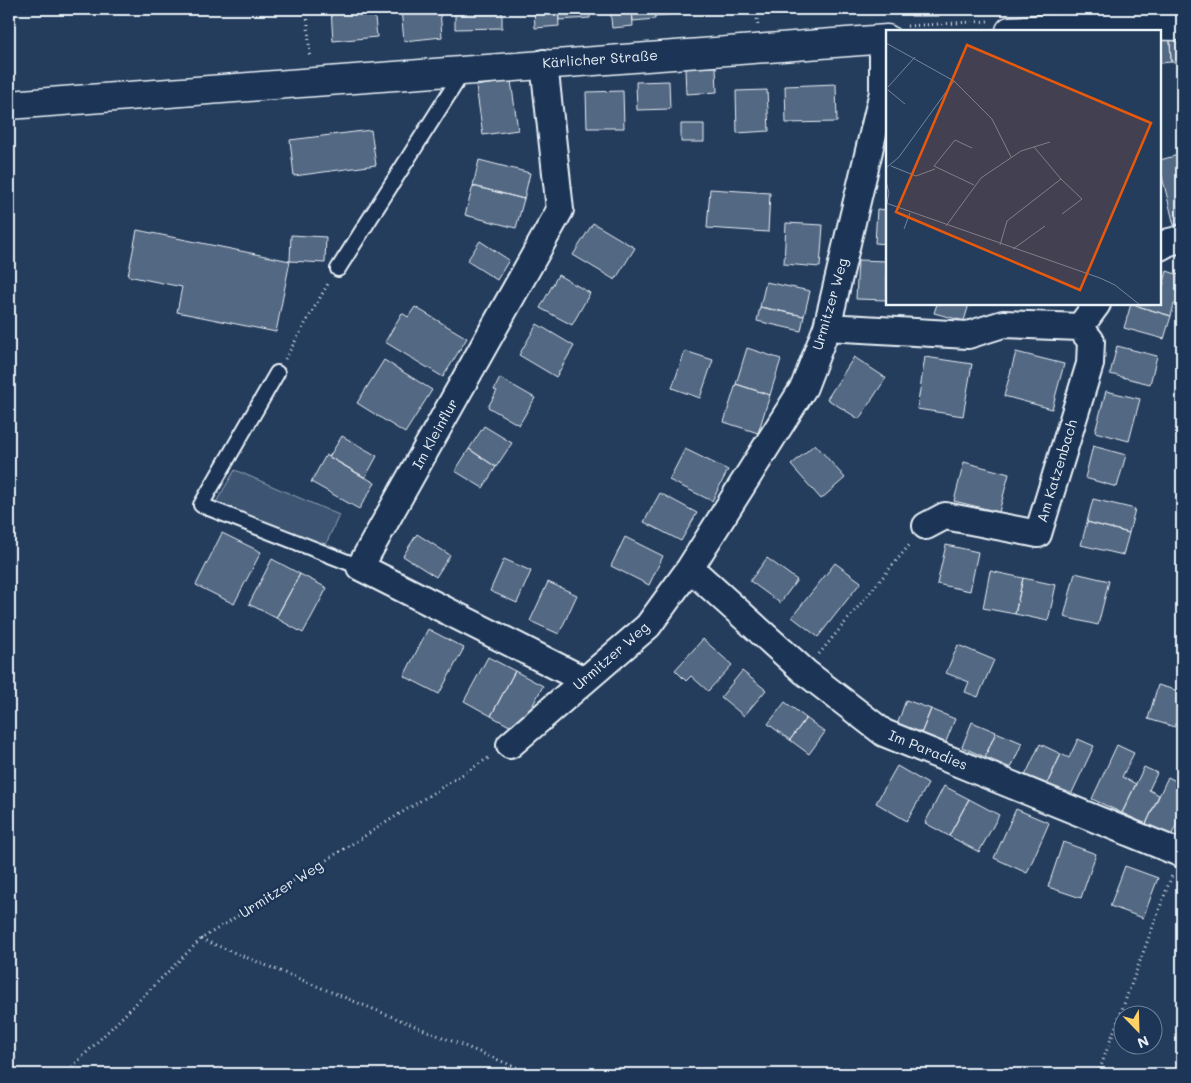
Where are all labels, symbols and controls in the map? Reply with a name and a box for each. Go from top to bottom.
inset map [886,30,1161,305]
street label: Kärlicher Straße [542,45,658,72]
street label: Urmitzer Weg [807,256,852,352]
street label: Im Kleinflur [407,395,462,473]
street label: Am Katzenbach [1032,417,1081,525]
street label: Urmitzer Weg [569,617,653,694]
street label: Im Paradies [886,725,970,774]
street label: Urmitzer Weg [235,855,326,922]
north arrow [1114,1006,1164,1056]
text: N [1135,1032,1152,1053]

